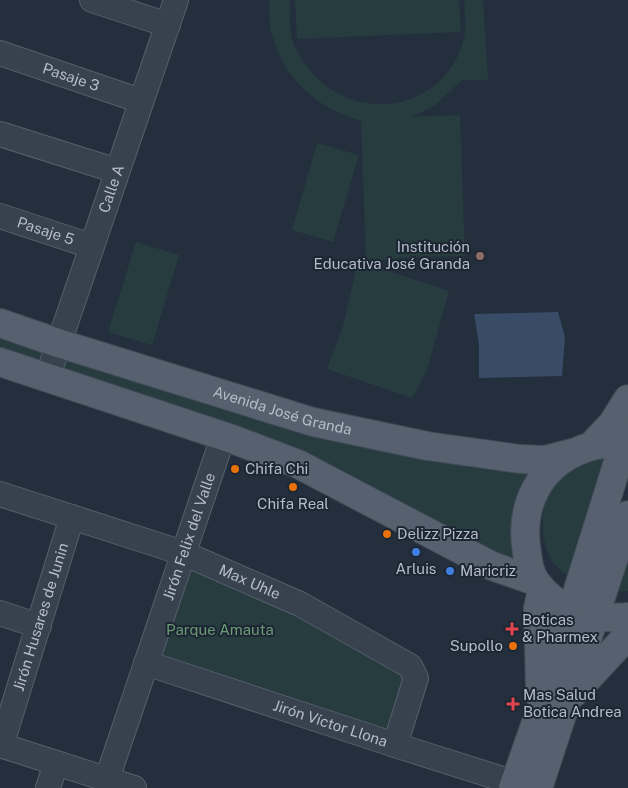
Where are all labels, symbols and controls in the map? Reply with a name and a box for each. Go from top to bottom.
street label: Pasaje 3 [40,59,102,94]
street label: Calle A [95,162,127,215]
street label: Pasaje 5 [15,213,77,248]
place label: Institución Educativa José Granda [314,238,470,272]
marker: Institución Educativa José Granda [474,250,486,262]
street label: Avenida José Granda [211,383,354,438]
place label: Chifa Chi [245,460,308,477]
marker: Chifa Chi [229,463,241,475]
street label: Jirón Felix del Valle [159,470,218,602]
marker: Chifa Real [287,481,299,493]
place label: Chifa Real [257,495,329,512]
place label: Delizz Pizza [397,525,479,542]
marker: Delizz Pizza [381,528,393,540]
street label: Jirón Husares de Junin [10,541,71,693]
marker: Arluis [410,546,422,558]
place label: Arluis [396,560,436,577]
street label: Max Uhle [217,561,283,602]
place label: Maricriz [460,562,516,579]
marker: Maricriz [444,565,456,577]
place label: Boticas & Pharmex [522,611,598,645]
park label: Parque Amauta [166,621,274,638]
marker: Boticas & Pharmex [506,623,518,635]
place label: Supollo [450,637,503,654]
marker: Supollo [507,640,519,652]
place label: Mas Salud Botica Andrea [523,686,622,720]
street label: Jirón Víctor Llona [271,696,390,750]
marker: Mas Salud Botica Andrea [507,698,519,710]

